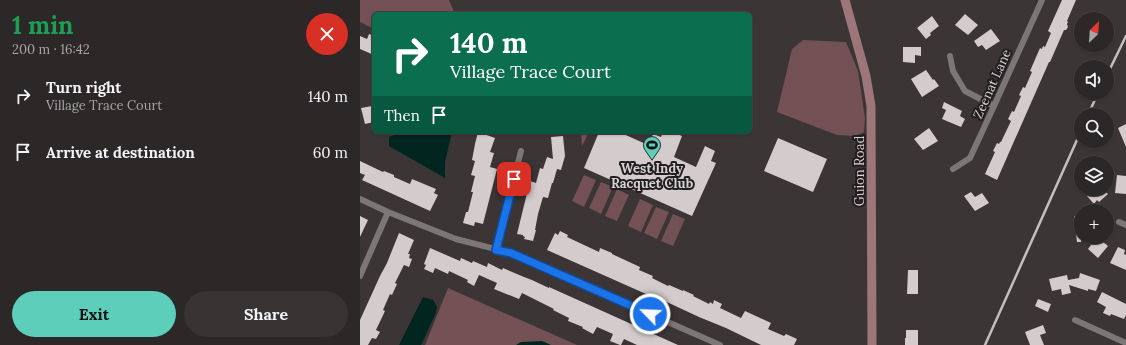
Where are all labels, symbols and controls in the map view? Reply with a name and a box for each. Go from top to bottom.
text: 1 min [12,10,73,41]
north arrow [1074,12,1114,52]
map controls [1074,12,1114,244]
button: close [306,13,348,55]
text: 140 m [450,25,528,61]
icon: right [384,28,436,80]
text: 200 m · 16:42 [12,41,90,58]
street label: Zeenat Lane [969,47,1015,121]
text: Village Trace Court [450,60,611,83]
button: sound [1074,60,1114,100]
text: Turn right [46,78,122,97]
icon: right [12,85,34,107]
text: 140 m [308,87,348,106]
text: Village Trace Court [46,97,162,114]
icon: arrive [428,104,450,126]
text: Then [384,106,420,125]
button: search [1074,108,1114,148]
sports icon: West Indy Racquet Club [642,135,662,160]
street label: Guion Road [851,136,868,206]
icon: arrive [12,141,34,163]
text: Arrive at destination [46,143,195,162]
text: 60 m [313,143,348,162]
button: layers [1074,156,1114,196]
place label: West Indy Racquet Club [611,160,694,192]
pin [497,162,531,196]
icon: arrive [503,168,525,190]
button: + [1074,204,1114,244]
button: Exit [12,291,176,337]
button: Share [184,291,348,337]
position arrow [629,293,671,335]

